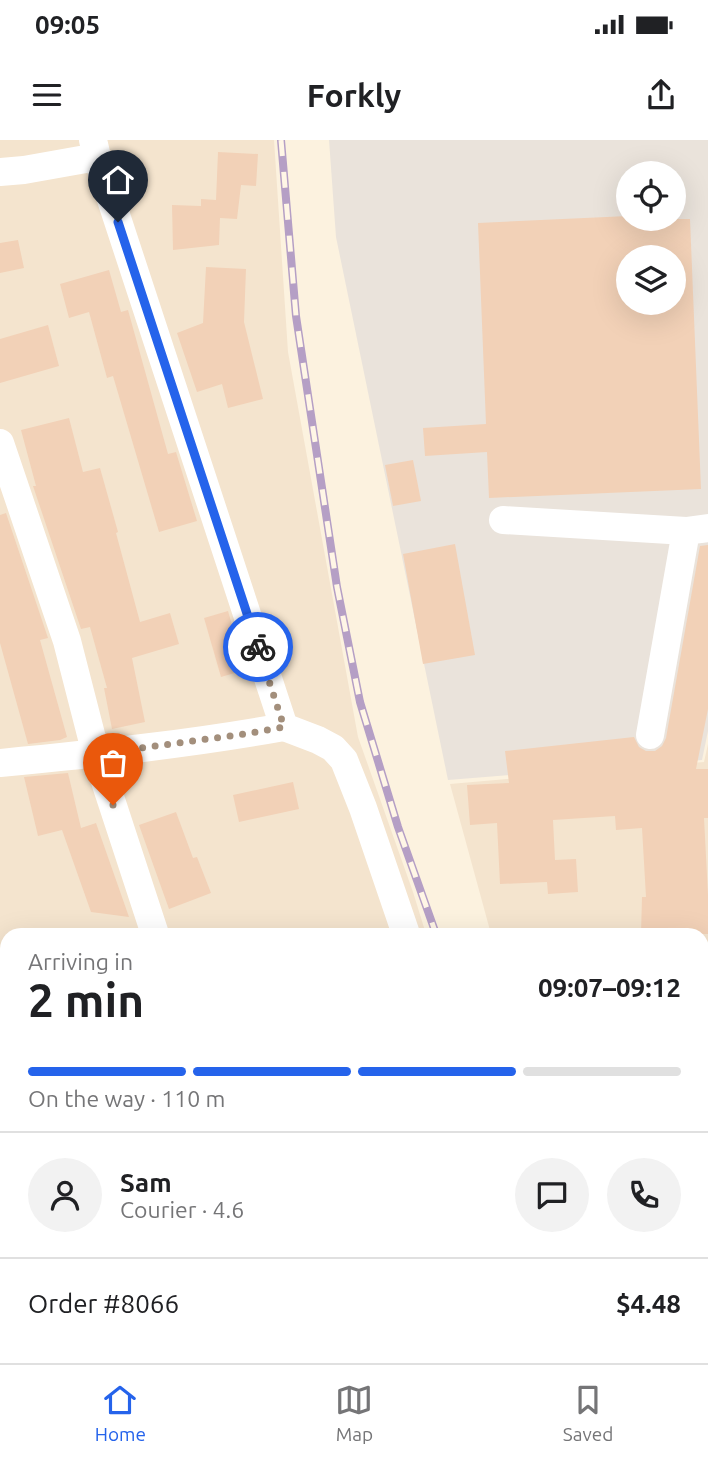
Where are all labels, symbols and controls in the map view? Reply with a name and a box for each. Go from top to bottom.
text: 09:05 [35,10,100,39]
icon: menu [28,76,66,114]
icon: share [642,76,680,114]
text: Forkly [307,77,401,113]
pin [88,150,148,222]
icon: home [99,161,137,199]
map controls [616,161,686,315]
button: locate [616,161,686,231]
button: layers [616,245,686,315]
courier [223,612,293,682]
icon: bike [239,628,277,666]
pin [83,733,143,805]
icon: bag [94,744,132,782]
text: Arriving in [28,949,133,974]
text: 09:07–09:12 [538,973,681,1002]
text: 2 min [28,974,144,1026]
text: On the way · 110 m [28,1086,225,1111]
button: person [28,1158,102,1232]
button: chat [515,1158,589,1232]
button: phone [607,1158,681,1232]
text: Sam [120,1168,172,1197]
text: Courier · 4.6 [120,1197,244,1222]
text: Order #8066 [28,1289,179,1318]
text: $4.48 [616,1289,681,1318]
tab: Home [95,1381,146,1445]
tab: Map [335,1381,373,1445]
tab: Saved [563,1381,613,1445]

